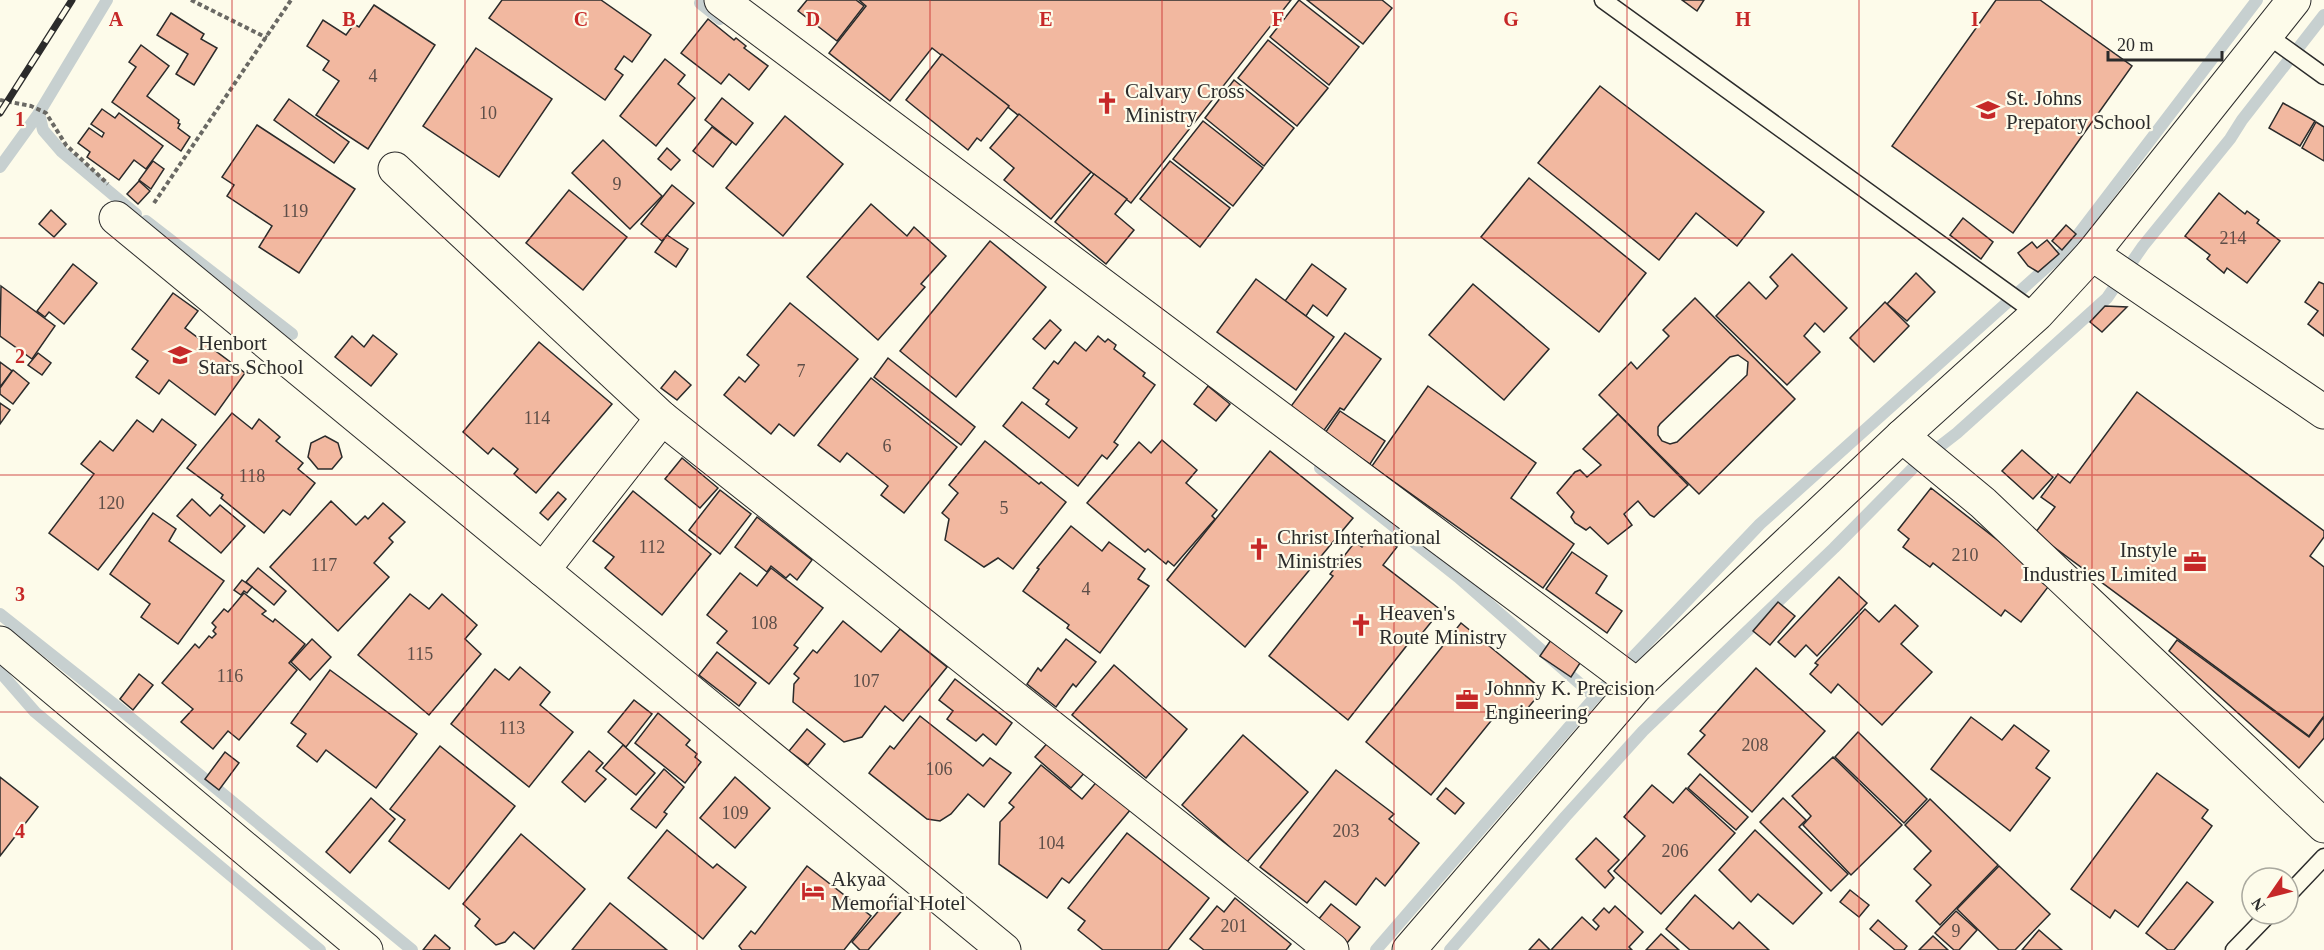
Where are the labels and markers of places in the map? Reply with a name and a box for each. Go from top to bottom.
place label: Calvary Cross Ministry [1125,79,1245,127]
place label: St. Johns Prepatory School [2006,86,2151,134]
church icon: Calvary Cross Ministry [1094,90,1120,116]
school or university icon: St. Johns Prepatory School [1975,97,2001,123]
place label: Henbort Stars School [198,331,304,379]
school or university icon: Henbort Stars School [167,342,193,368]
place label: Christ International Ministries [1277,525,1441,573]
church icon: Christ International Ministries [1246,536,1272,562]
place label: Instyle Industries Limited [2022,538,2177,586]
office icon: Instyle Industries Limited [2182,549,2208,575]
place label: Heaven's Route Ministry [1379,601,1507,649]
church icon: Heaven's Route Ministry [1348,612,1374,638]
place label: Johnny K. Precision Engineering [1485,676,1655,724]
office icon: Johnny K. Precision Engineering [1454,687,1480,713]
place label: Akyaa Memorial Hotel [831,867,966,915]
hotel icon: Akyaa Memorial Hotel [800,878,826,904]

